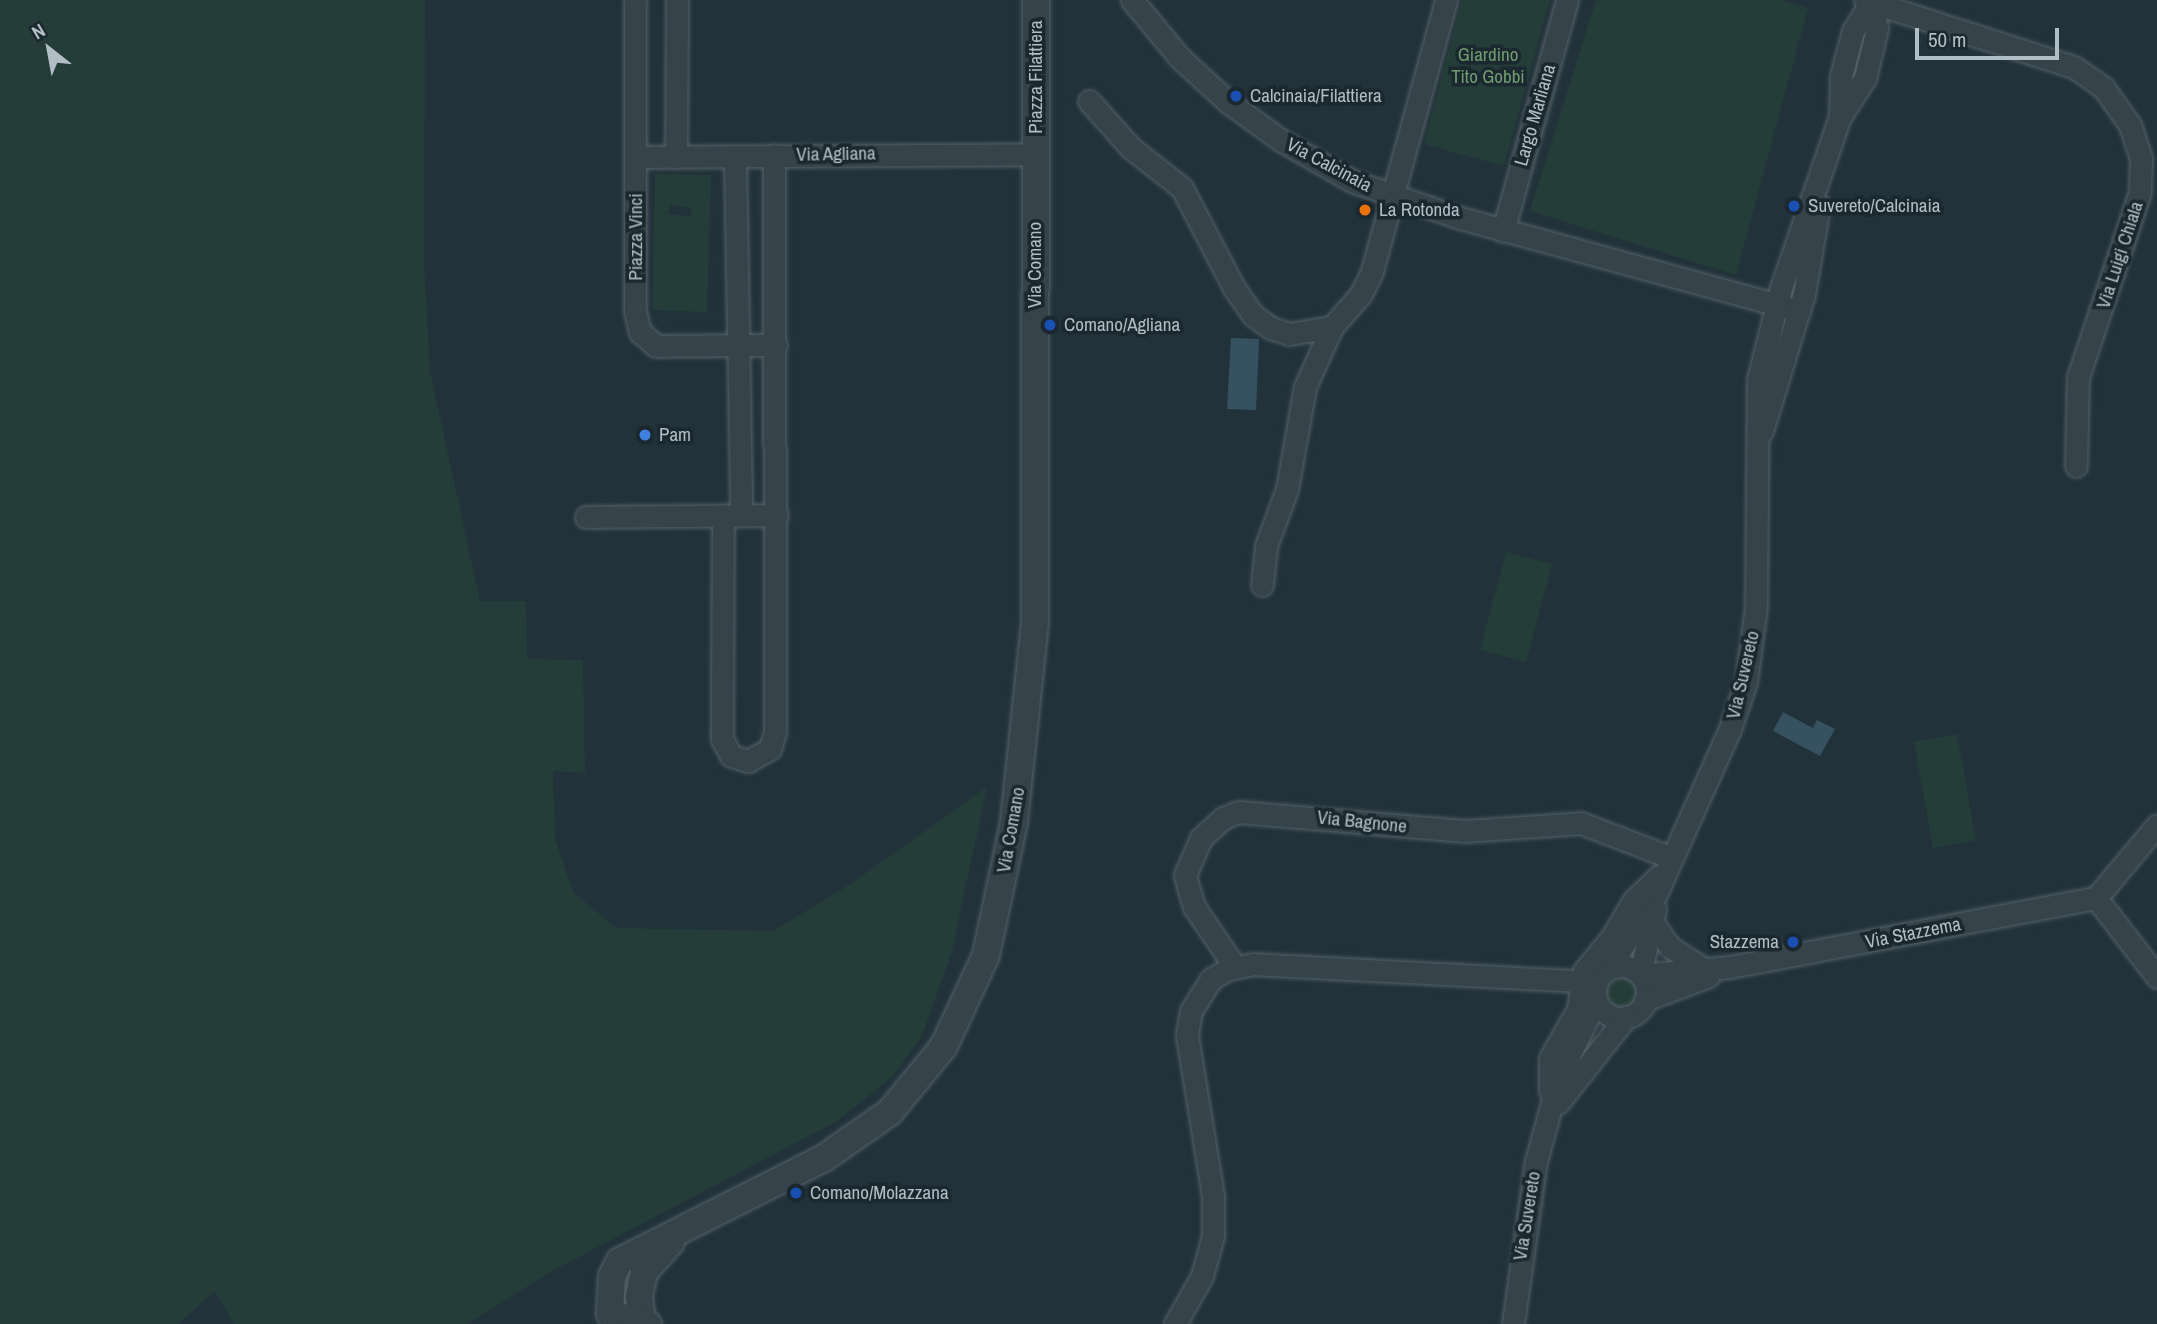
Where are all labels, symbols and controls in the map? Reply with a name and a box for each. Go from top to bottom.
north arrow [14,14,84,84]
scale bar [1919,14,2062,58]
text: N [27,17,50,45]
street label: Piazza Filattiera [1025,20,1047,134]
text: 50 m [1928,25,1966,54]
park label: Giardino Tito Gobbi [1451,44,1525,88]
street label: Largo Marliana [1510,61,1560,169]
place label: Calcinaia/Filattiera [1250,85,1382,107]
marker: Calcinaia/Filattiera [1228,88,1244,104]
street label: Via Calcinaia [1282,133,1376,197]
street label: Via Agliana [796,142,876,166]
street label: Piazza Vinci [625,193,647,281]
place label: Suvereto/Calcinaia [1808,195,1941,217]
marker: Suvereto/Calcinaia [1786,198,1802,214]
street label: Via Luigi Chiala [2092,198,2148,312]
place label: La Rotonda [1379,199,1460,221]
marker: La Rotonda [1357,202,1373,218]
street label: Via Comano [1024,222,1046,308]
place label: Comano/Agliana [1064,314,1180,336]
marker: Comano/Agliana [1042,317,1058,333]
place label: Pam [659,424,691,446]
marker: Pam [637,427,653,443]
street label: Via Suvereto [1722,629,1764,721]
street label: Via Comano [992,786,1030,874]
street label: Via Bagnone [1316,806,1408,838]
street label: Via Stazzema [1863,913,1963,953]
place label: Stazzema [1710,931,1779,953]
marker: Stazzema [1785,934,1801,950]
street label: Via Suvereto [1509,1170,1545,1262]
place label: Comano/Molazzana [810,1182,949,1204]
marker: Comano/Molazzana [788,1185,804,1201]

